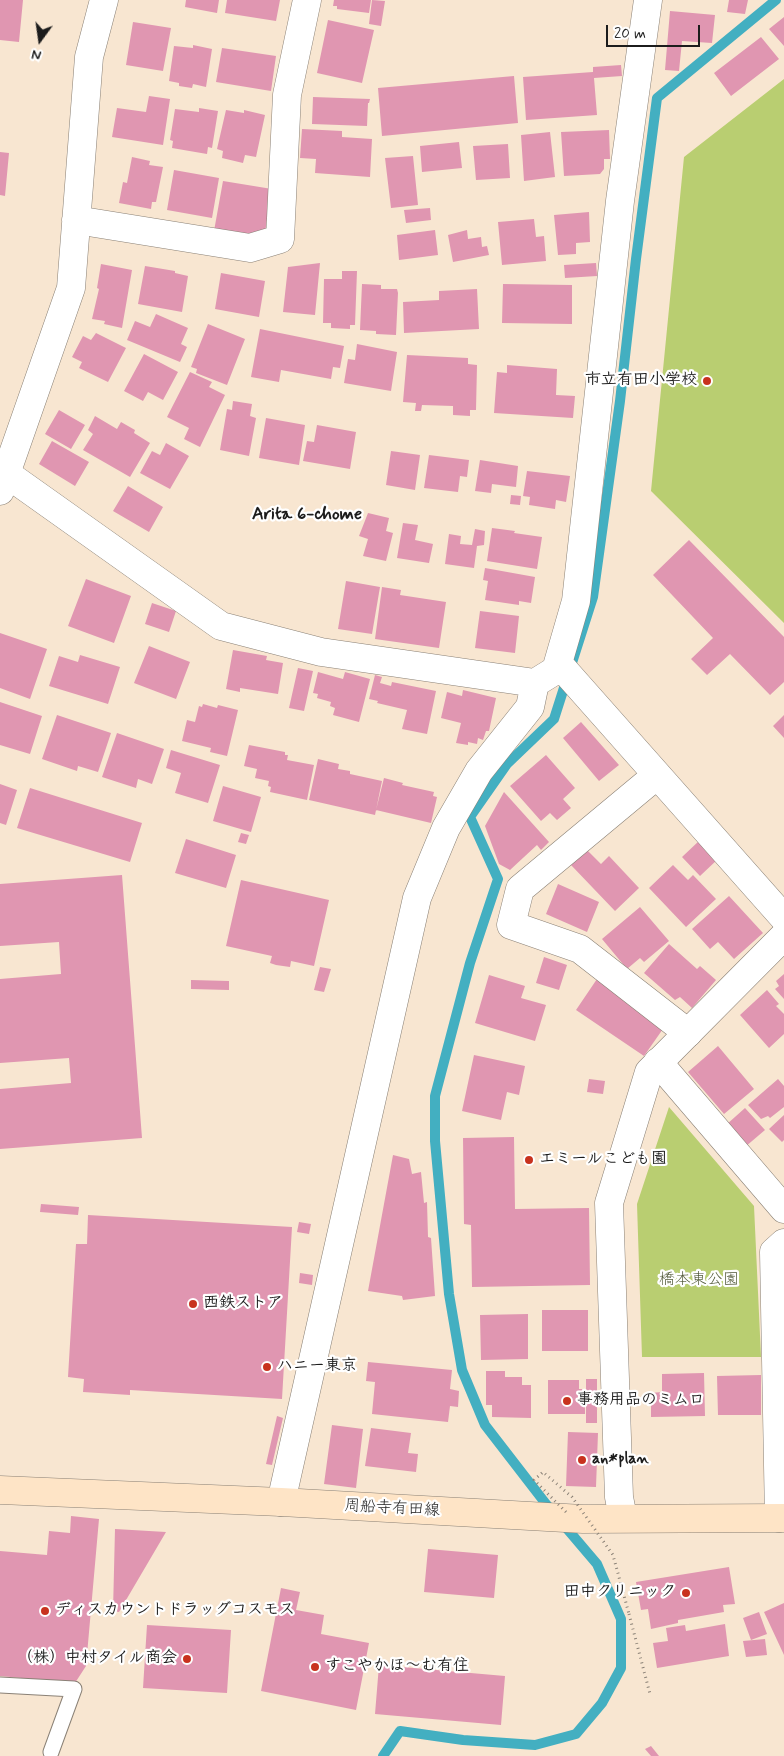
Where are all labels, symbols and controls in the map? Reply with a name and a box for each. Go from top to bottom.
north arrow [15,15,65,65]
scale bar [609,15,703,47]
text: 20 m [614,24,646,44]
text: N [30,45,43,64]
place label: 市立有田小学校 [585,371,697,391]
marker: 市立有田小学校 [701,375,713,387]
district label: Arita 6-chome [252,504,362,526]
place label: エミールこども園 [539,1150,667,1170]
marker: エミールこども園 [523,1154,535,1166]
park label: 橋本東公園 [659,1271,739,1291]
place label: 西鉄ストア [203,1294,283,1314]
marker: 西鉄ストア [187,1298,199,1310]
place label: ハニー東京 [277,1357,357,1377]
marker: ハニー東京 [261,1361,273,1373]
place label: 事務用品のミムロ [577,1391,705,1411]
marker: 事務用品のミムロ [561,1395,573,1407]
place label: an*plan [592,1450,649,1470]
marker: an*plan [576,1454,588,1466]
street label: 周船寺有田線 [344,1497,440,1521]
place label: 田中クリニック [564,1583,676,1603]
marker: 田中クリニック [680,1587,692,1599]
place label: ディスカウントドラッグコスモス [55,1601,295,1621]
marker: ディスカウントドラッグコスモス [39,1605,51,1617]
place label: （株）中村タイル商会 [17,1649,177,1669]
marker: （株）中村タイル商会 [181,1653,193,1665]
place label: すこやかほ〜む有住 [325,1657,469,1677]
marker: すこやかほ〜む有住 [309,1661,321,1673]

